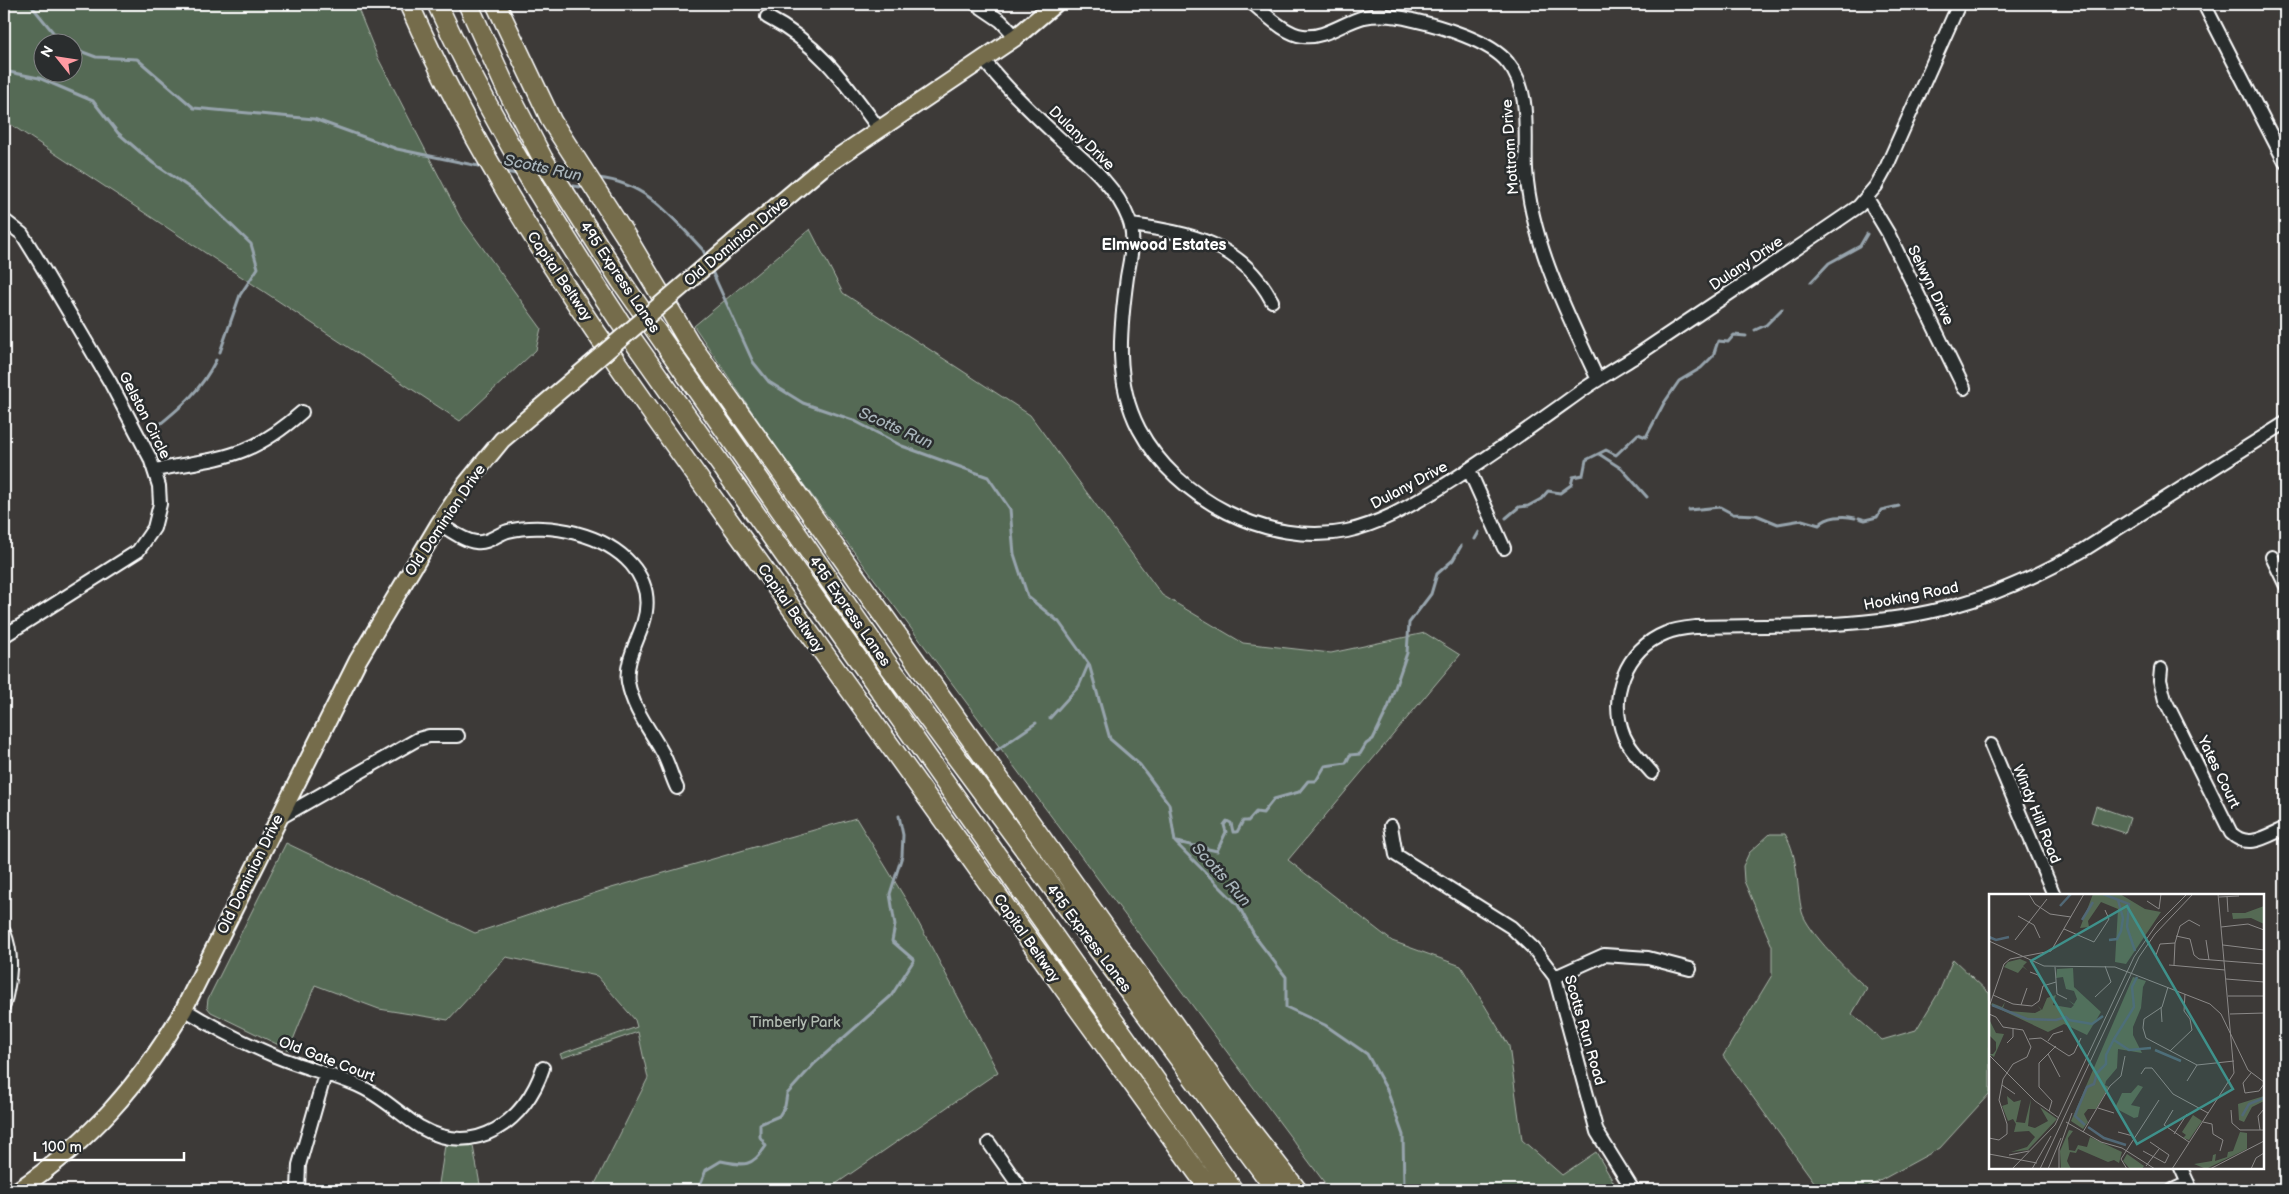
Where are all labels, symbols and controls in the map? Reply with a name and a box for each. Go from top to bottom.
north arrow [32,32,82,82]
text: N [37,43,57,61]
street label: Mottrom Drive [1498,98,1523,195]
street label: Dulany Drive [1045,102,1119,175]
water label: Scotts Run [502,151,583,186]
street label: Old Dominion Drive [680,192,793,291]
street label: 495 Express Lanes [575,218,664,337]
street label: Capital Beltway [523,228,597,325]
street label: Dulany Drive [1706,232,1787,295]
district label: Elmwood Estates [1102,236,1227,255]
street label: Selwyn Drive [1903,242,1958,328]
street label: Gelston Circle [114,368,175,462]
water label: Scotts Run [855,404,935,453]
street label: Dulany Drive [1367,457,1451,514]
street label: Old Dominion Drive [401,461,490,580]
street label: 495 Express Lanes [804,552,895,671]
street label: Capital Beltway [753,560,828,656]
street label: Hooking Road [1862,578,1960,615]
street label: Yates Court [2192,732,2244,812]
street label: Windy Hill Road [2008,762,2065,866]
street label: Old Dominion Drive [213,811,288,937]
water label: Scotts Run [1187,839,1254,911]
street label: 495 Express Lanes [1042,880,1136,997]
street label: Capital Beltway [989,890,1064,986]
inset map [1989,894,2264,1169]
street label: Scotts Run Road [1560,973,1609,1087]
park label: Timberly Park [750,1013,841,1032]
street label: Old Gate Court [276,1032,378,1087]
scale bar [35,1129,184,1161]
text: 100 m [42,1138,82,1157]

